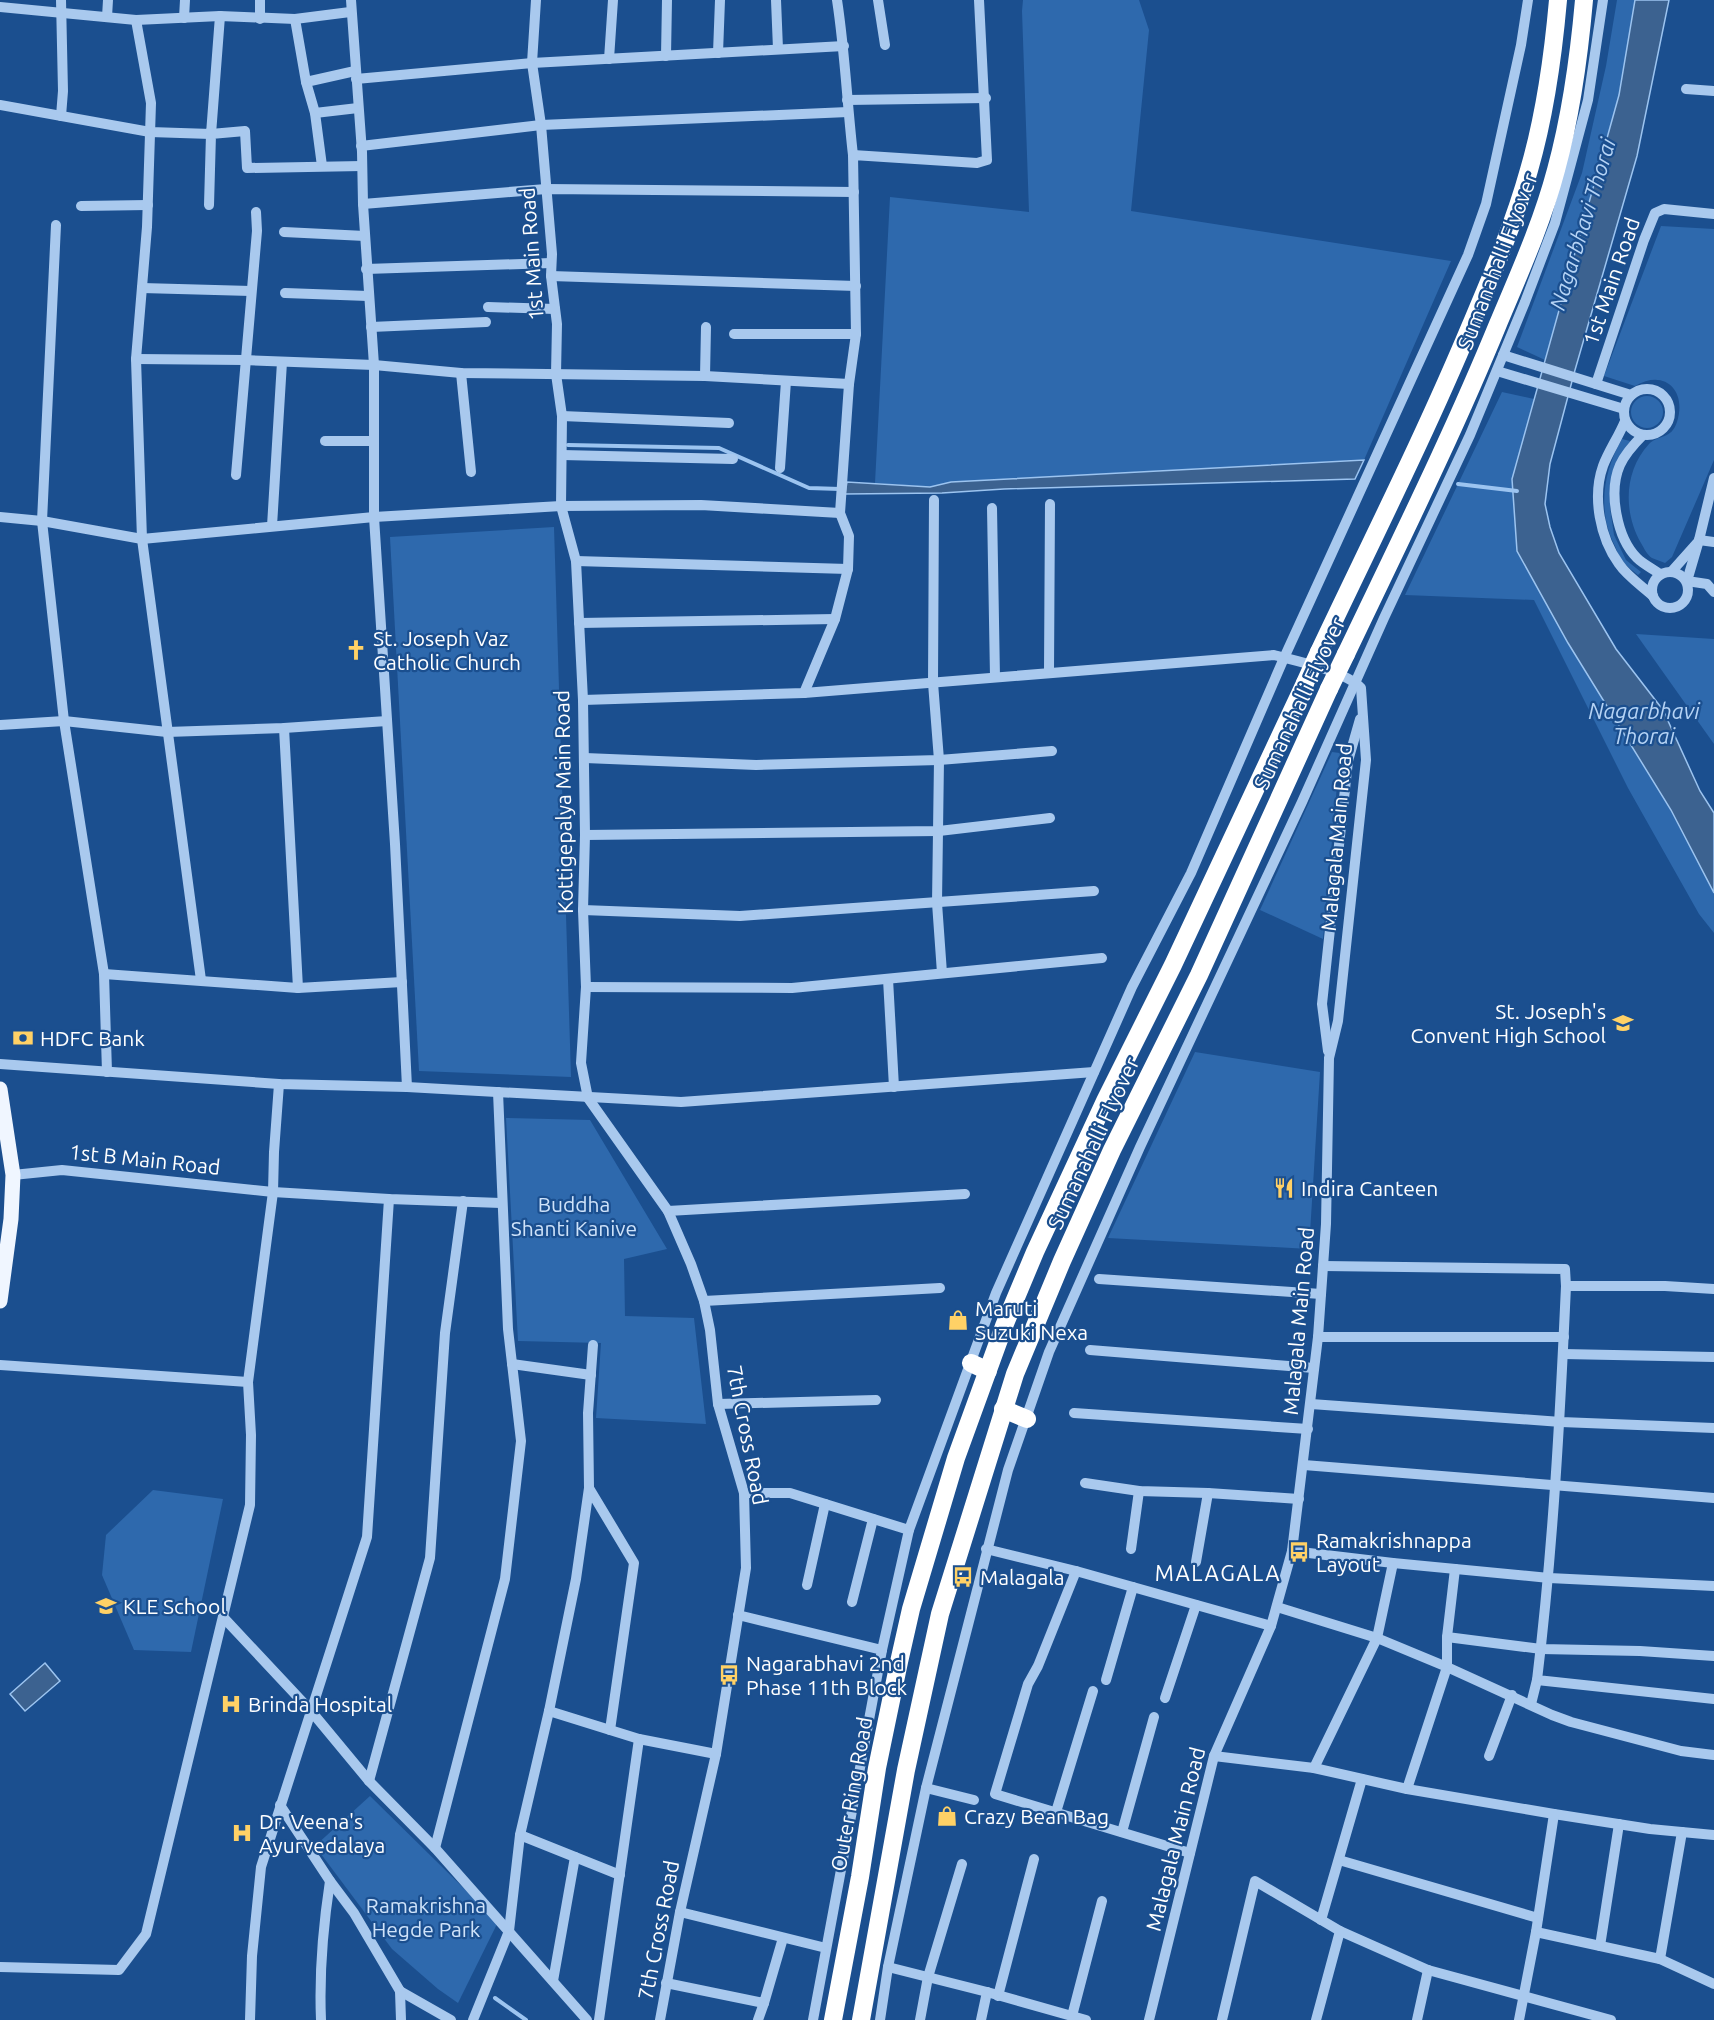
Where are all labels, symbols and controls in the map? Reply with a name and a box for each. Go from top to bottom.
water label: Nagarbhavi Thorai [1544,134,1620,313]
street label: Sumanahalli Flyover [1452,169,1542,353]
street label: 1st Main Road [514,187,548,321]
street label: 1st Main Road [1578,214,1644,348]
street label: Sumanahalli Flyover [1249,613,1349,793]
place label: St. Joseph Vaz Catholic Church [373,626,521,674]
church icon: St. Joseph Vaz Catholic Church [344,638,368,662]
street label: Kottigepalya Main Road [549,690,577,914]
water label: Nagarbhavi Thorai [1588,698,1701,748]
street label: Malagala Main Road [1316,742,1356,932]
place label: St. Joseph's Convent High School [1411,999,1606,1047]
school or university icon: St. Joseph's Convent High School [1611,1011,1635,1035]
bank icon: HDFC Bank [11,1026,35,1050]
place label: HDFC Bank [40,1026,145,1050]
street label: Sumanahalli Flyover [1043,1053,1143,1233]
street label: 1st B Main Road [68,1139,222,1179]
restaurant icon: Indira Canteen [1272,1176,1296,1200]
place label: Indira Canteen [1301,1176,1438,1200]
park label: Buddha Shanti Kanive [511,1192,637,1240]
street label: Malagala Main Road [1278,1226,1318,1416]
place label: Maruti Suzuki Nexa [975,1296,1088,1344]
shop icon: Maruti Suzuki Nexa [946,1308,970,1332]
street label: 7th Cross Road [723,1363,773,1507]
place label: Ramakrishnappa Layout [1316,1528,1472,1576]
bus stop icon: Ramakrishnappa Layout [1287,1540,1311,1564]
district label: MALAGALA [1155,1560,1281,1585]
bus stop icon: Malagala [951,1565,975,1589]
place label: Malagala [980,1565,1065,1589]
school or university icon: KLE School [94,1594,118,1618]
place label: KLE School [123,1594,226,1618]
place label: Nagarabhavi 2nd Phase 11th Block [746,1651,907,1699]
bus stop icon: Nagarabhavi 2nd Phase 11th Block [717,1663,741,1687]
hospital icon: Brinda Hospital [219,1692,243,1716]
place label: Brinda Hospital [248,1692,392,1716]
street label: Outer Ring Road [826,1715,876,1873]
street label: Malagala Main Road [1141,1745,1209,1933]
shop icon: Crazy Bean Bag [935,1804,959,1828]
place label: Crazy Bean Bag [964,1804,1109,1828]
place label: Dr. Veena's Ayurvedalaya [259,1809,385,1857]
hospital icon: Dr. Veena's Ayurvedalaya [230,1821,254,1845]
street label: 7th Cross Road [633,1858,683,2002]
park label: Ramakrishna Hegde Park [366,1893,486,1941]

